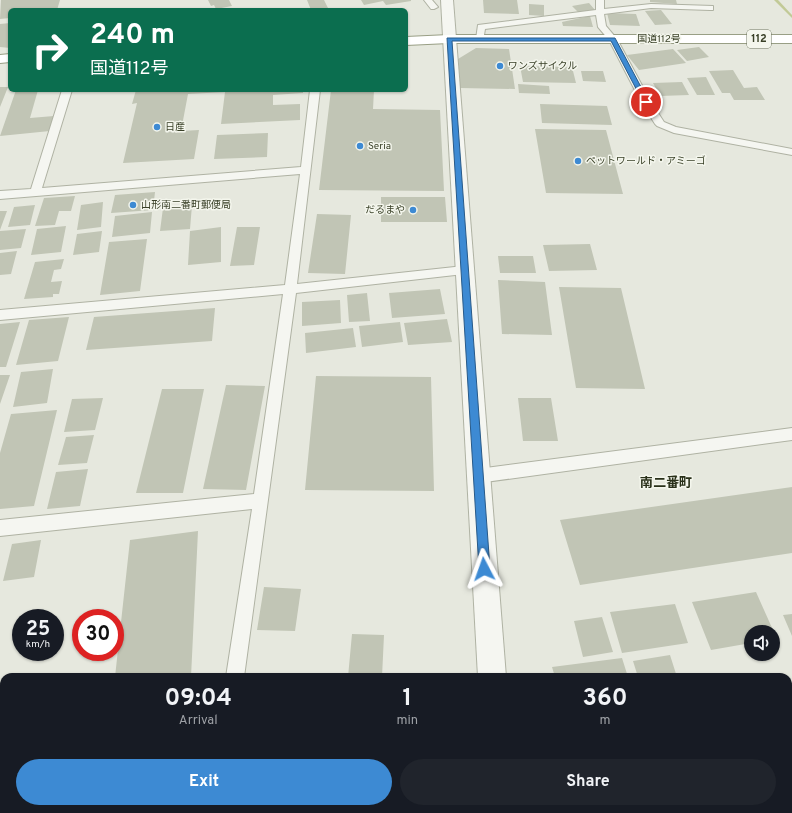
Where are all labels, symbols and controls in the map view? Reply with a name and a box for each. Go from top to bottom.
text: 240 m [90,18,175,54]
icon: right [24,24,76,76]
road number: 112 [747,30,771,48]
street label: 国道112号 [637,33,681,46]
text: 国道112号 [90,58,168,81]
place label: ワンズサイクル [508,60,577,73]
marker: ワンズサイクル [495,61,505,71]
pin [629,85,663,119]
icon: arrive [635,91,657,113]
place label: 日産 [165,121,185,134]
marker: 日産 [152,122,162,132]
place label: Seria [368,140,391,153]
marker: Seria [355,141,365,151]
place label: ペットワールド・アミーゴ [586,155,706,168]
marker: ペットワールド・アミーゴ [573,156,583,166]
place label: 山形南二番町郵便局 [141,199,231,212]
marker: 山形南二番町郵便局 [128,200,138,210]
place label: だるまや [365,204,405,217]
marker: だるまや [408,205,418,215]
district label: 南二番町 [640,475,692,492]
position arrow [463,548,505,590]
speed limit sign: 30 [72,609,124,661]
text: 25 [26,617,50,643]
map controls [744,625,780,661]
button: sound [744,625,780,661]
text: km/h [26,638,50,651]
text: 09:04 [164,684,232,714]
text: 1 [403,684,412,714]
text: 360 [583,684,628,714]
text: Arrival [179,713,218,729]
text: min [397,713,418,729]
text: m [600,713,611,729]
button: Exit [16,759,392,805]
button: Share [400,759,776,805]

